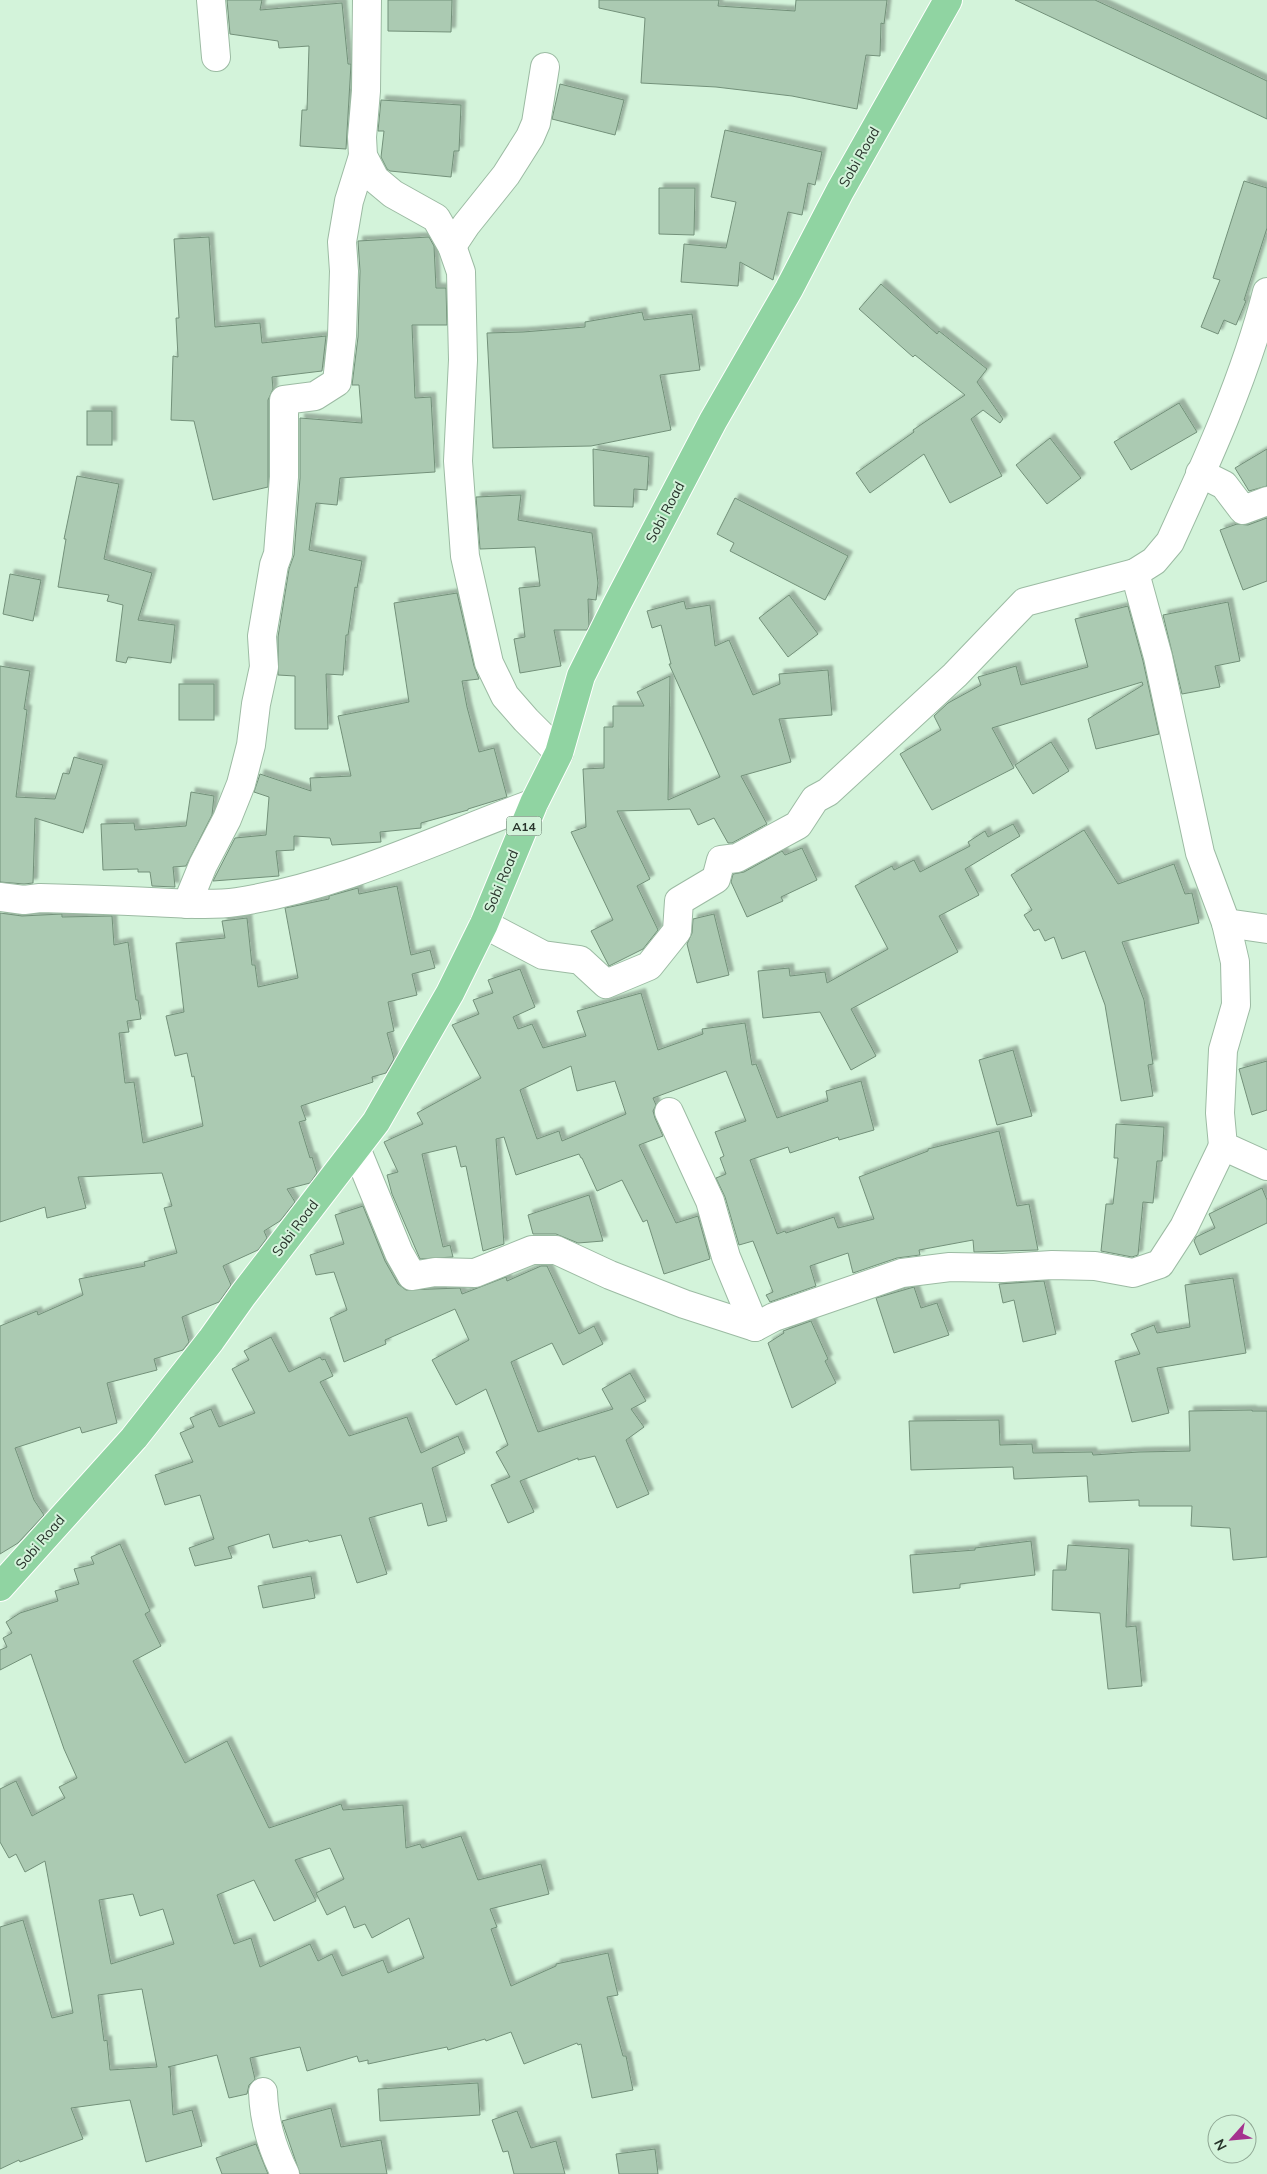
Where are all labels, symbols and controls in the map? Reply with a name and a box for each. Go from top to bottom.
street label: Sobi Road [835,124,883,190]
street label: Sobi Road [641,478,689,546]
road number: A14 [506,816,542,836]
street label: Sobi Road [480,847,522,915]
street label: Sobi Road [268,1196,322,1260]
street label: Sobi Road [11,1511,69,1573]
north arrow [1207,2114,1257,2164]
text: N [1210,2136,1231,2154]

